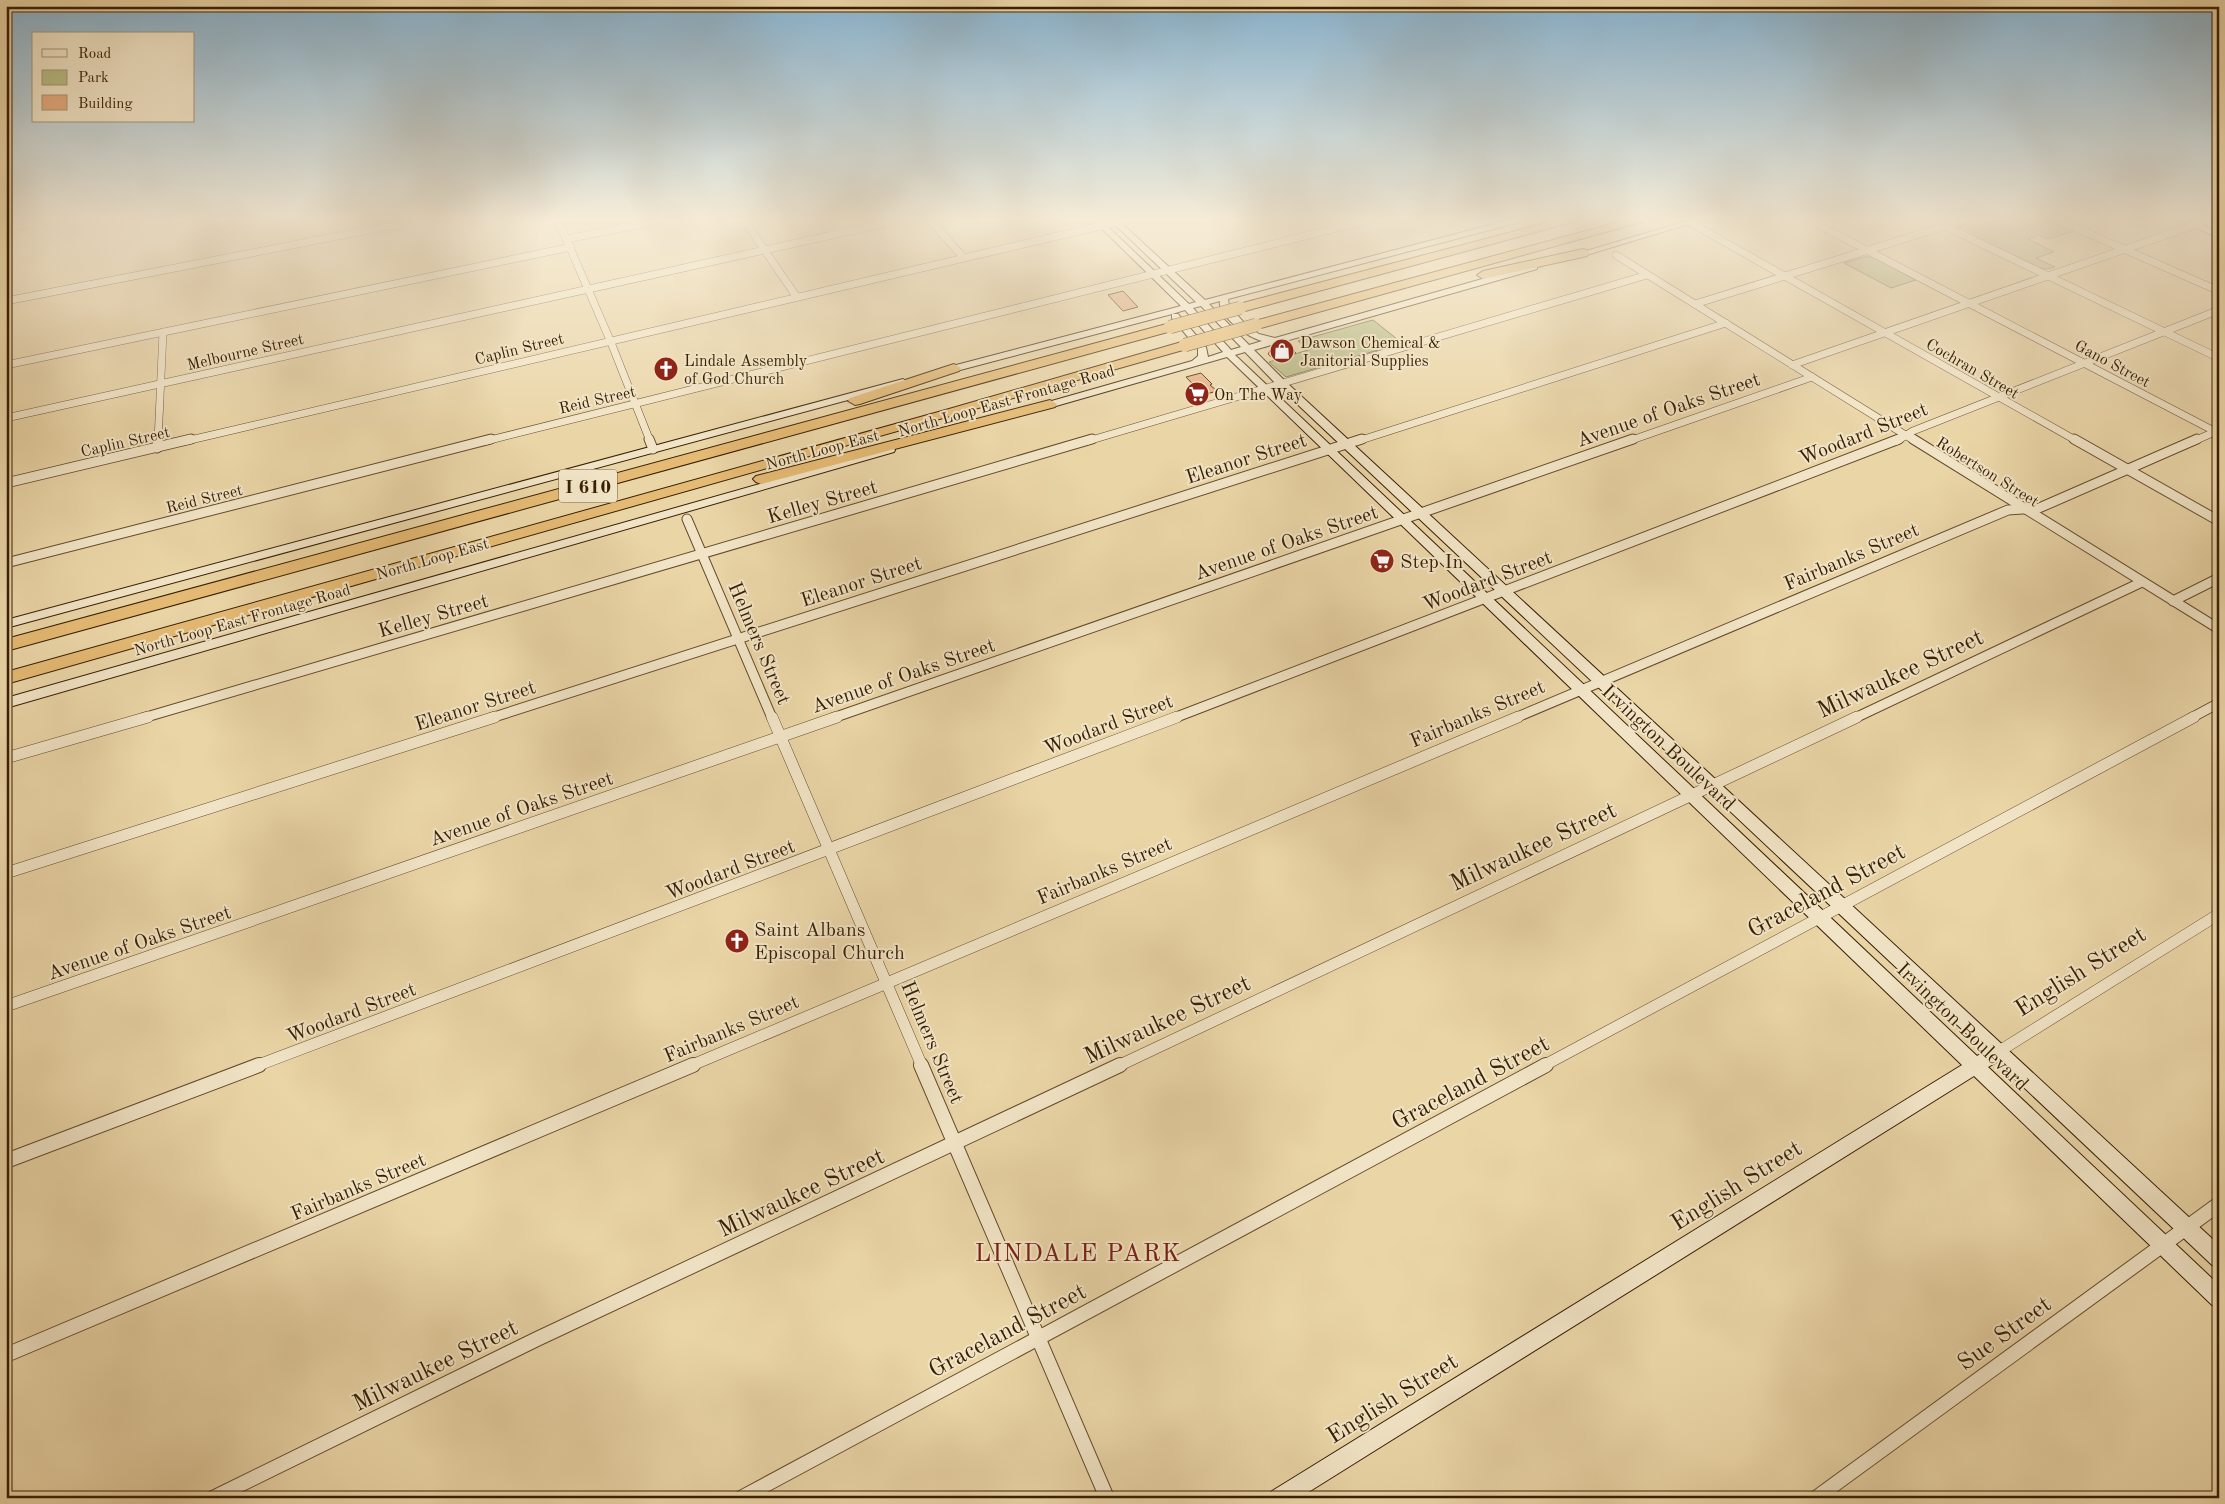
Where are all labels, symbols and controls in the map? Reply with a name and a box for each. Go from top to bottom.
legend [32,32,195,122]
text: Road [78,47,112,62]
text: Park [78,71,109,86]
text: Building [78,97,133,112]
street label: Caplin Street [473,331,566,369]
street label: Melbourne Street [186,332,306,374]
place label: Dawson Chemical & Janitorial Supplies [1300,336,1440,370]
street label: Cochran Street [1923,337,2022,403]
shop icon: Dawson Chemical & Janitorial Supplies [1269,338,1295,364]
street label: Gano Street [2072,338,2153,391]
place label: Lindale Assembly of God Church [684,354,808,388]
church icon: Lindale Assembly of God Church [653,356,679,382]
street label: North Loop East Frontage Road [896,363,1117,441]
street label: Avenue of Oaks Street [1574,370,1763,452]
supermarket icon: On The Way [1184,381,1210,407]
street label: Reid Street [557,384,638,418]
place label: On The Way [1214,388,1303,404]
street label: Woodard Street [1797,400,1931,470]
street label: Caplin Street [79,425,172,461]
street label: North Loop East [764,428,881,474]
street label: Eleanor Street [1184,431,1310,489]
street label: Robertson Street [1933,435,2041,511]
road number: I 610 [559,470,617,502]
street label: Kelley Street [765,478,880,528]
street label: Reid Street [165,483,245,517]
street label: Avenue of Oaks Street [1192,503,1381,585]
street label: Fairbanks Street [1781,520,1922,595]
street label: North Loop East [374,536,491,584]
supermarket icon: Step In [1369,548,1395,574]
street label: Woodard Street [1420,548,1555,616]
place label: Step In [1400,553,1463,573]
street label: Eleanor Street [799,554,925,612]
street label: Helmers Street [723,580,793,708]
street label: North Loop East Frontage Road [132,582,353,660]
street label: Kelley Street [376,592,491,642]
street label: Milwaukee Street [1814,626,1988,724]
street label: Avenue of Oaks Street [809,636,998,718]
street label: Fairbanks Street [1407,677,1548,752]
street label: Eleanor Street [413,678,539,736]
street label: Irvington Boulevard [1597,682,1738,815]
street label: Woodard Street [1041,692,1176,760]
street label: Avenue of Oaks Street [427,769,616,851]
street label: Milwaukee Street [1447,799,1621,897]
street label: Fairbanks Street [1034,834,1175,909]
street label: Woodard Street [663,837,798,905]
street label: Graceland Street [1744,840,1910,943]
street label: Avenue of Oaks Street [45,903,234,985]
place label: Saint Albans Episcopal Church [754,921,905,964]
street label: English Street [2011,923,2151,1022]
church icon: Saint Albans Episcopal Church [724,928,750,954]
street label: Irvington Boulevard [1892,960,2031,1095]
street label: Milwaukee Street [1081,972,1255,1070]
street label: Helmers Street [896,979,966,1107]
street label: Woodard Street [284,980,419,1048]
street label: Fairbanks Street [661,992,802,1067]
street label: Graceland Street [1388,1032,1554,1135]
street label: English Street [1667,1137,1807,1236]
street label: Milwaukee Street [715,1145,889,1243]
street label: Fairbanks Street [288,1150,429,1225]
district label: LINDALE PARK [975,1242,1181,1267]
street label: Graceland Street [925,1280,1091,1383]
street label: Sue Street [1954,1293,2056,1376]
street label: Milwaukee Street [350,1316,522,1417]
street label: English Street [1323,1350,1463,1449]

